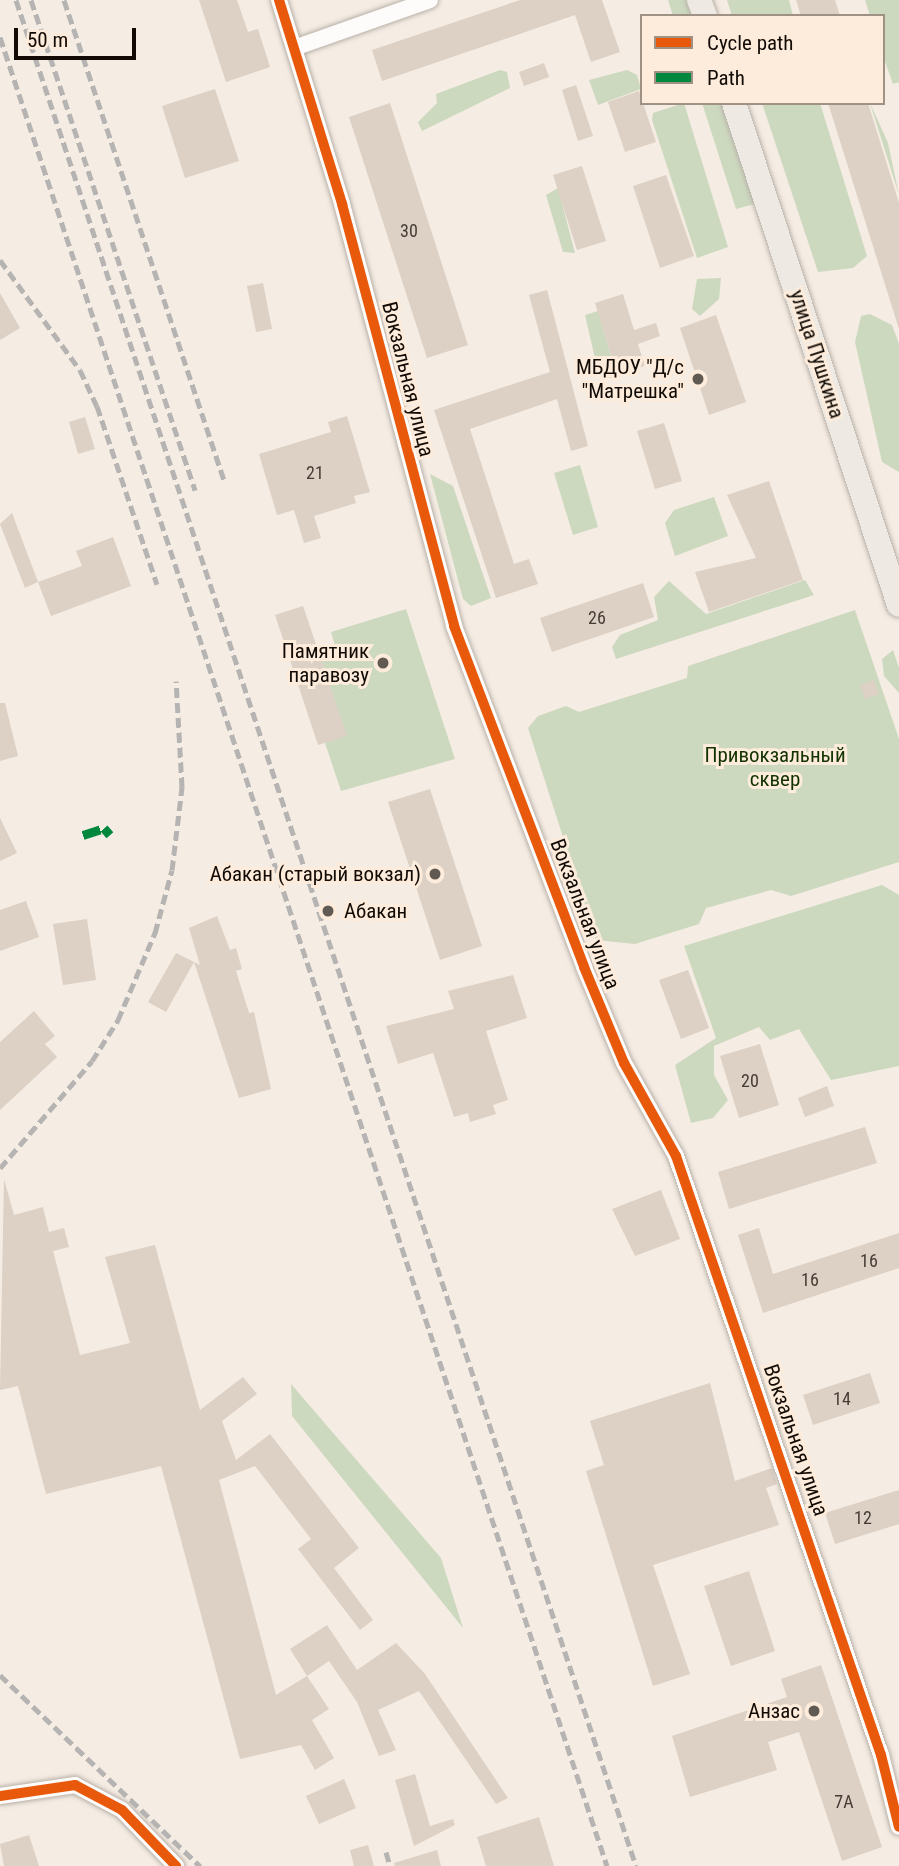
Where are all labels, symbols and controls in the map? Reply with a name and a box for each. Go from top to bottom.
scale bar [18,14,140,58]
legend [640,14,885,105]
text: 50 m [27,28,68,52]
text: Cycle path [707,31,793,55]
text: Path [707,66,745,90]
house number: 30 [400,220,418,242]
street label: улица Пушкина [784,287,850,421]
street label: Вокзальная улица [377,299,439,459]
place label: МБДОУ "Д/с "Матрешка" [576,354,684,404]
marker: МБДОУ "Д/с "Матрешка" [690,371,706,387]
house number: 21 [306,462,324,484]
house number: 26 [588,607,606,629]
place label: Памятник паравозу [282,638,369,688]
marker: Памятник паравозу [375,655,391,671]
park label: Привокзальный сквер [704,742,846,792]
street label: Вокзальная улица [545,835,625,993]
place label: Абакан (старый вокзал) [210,861,421,887]
marker: Абакан (старый вокзал) [427,866,443,882]
place label: Абакан [344,898,407,924]
marker: Абакан [318,901,338,921]
house number: 20 [741,1070,759,1092]
house number: 16 [860,1250,878,1272]
house number: 16 [801,1269,819,1291]
street label: Вокзальная улица [758,1361,834,1519]
house number: 14 [833,1388,851,1410]
house number: 12 [854,1507,872,1529]
place label: Анзас [748,1698,800,1724]
marker: Анзас [806,1703,822,1719]
house number: 7А [834,1791,854,1813]

